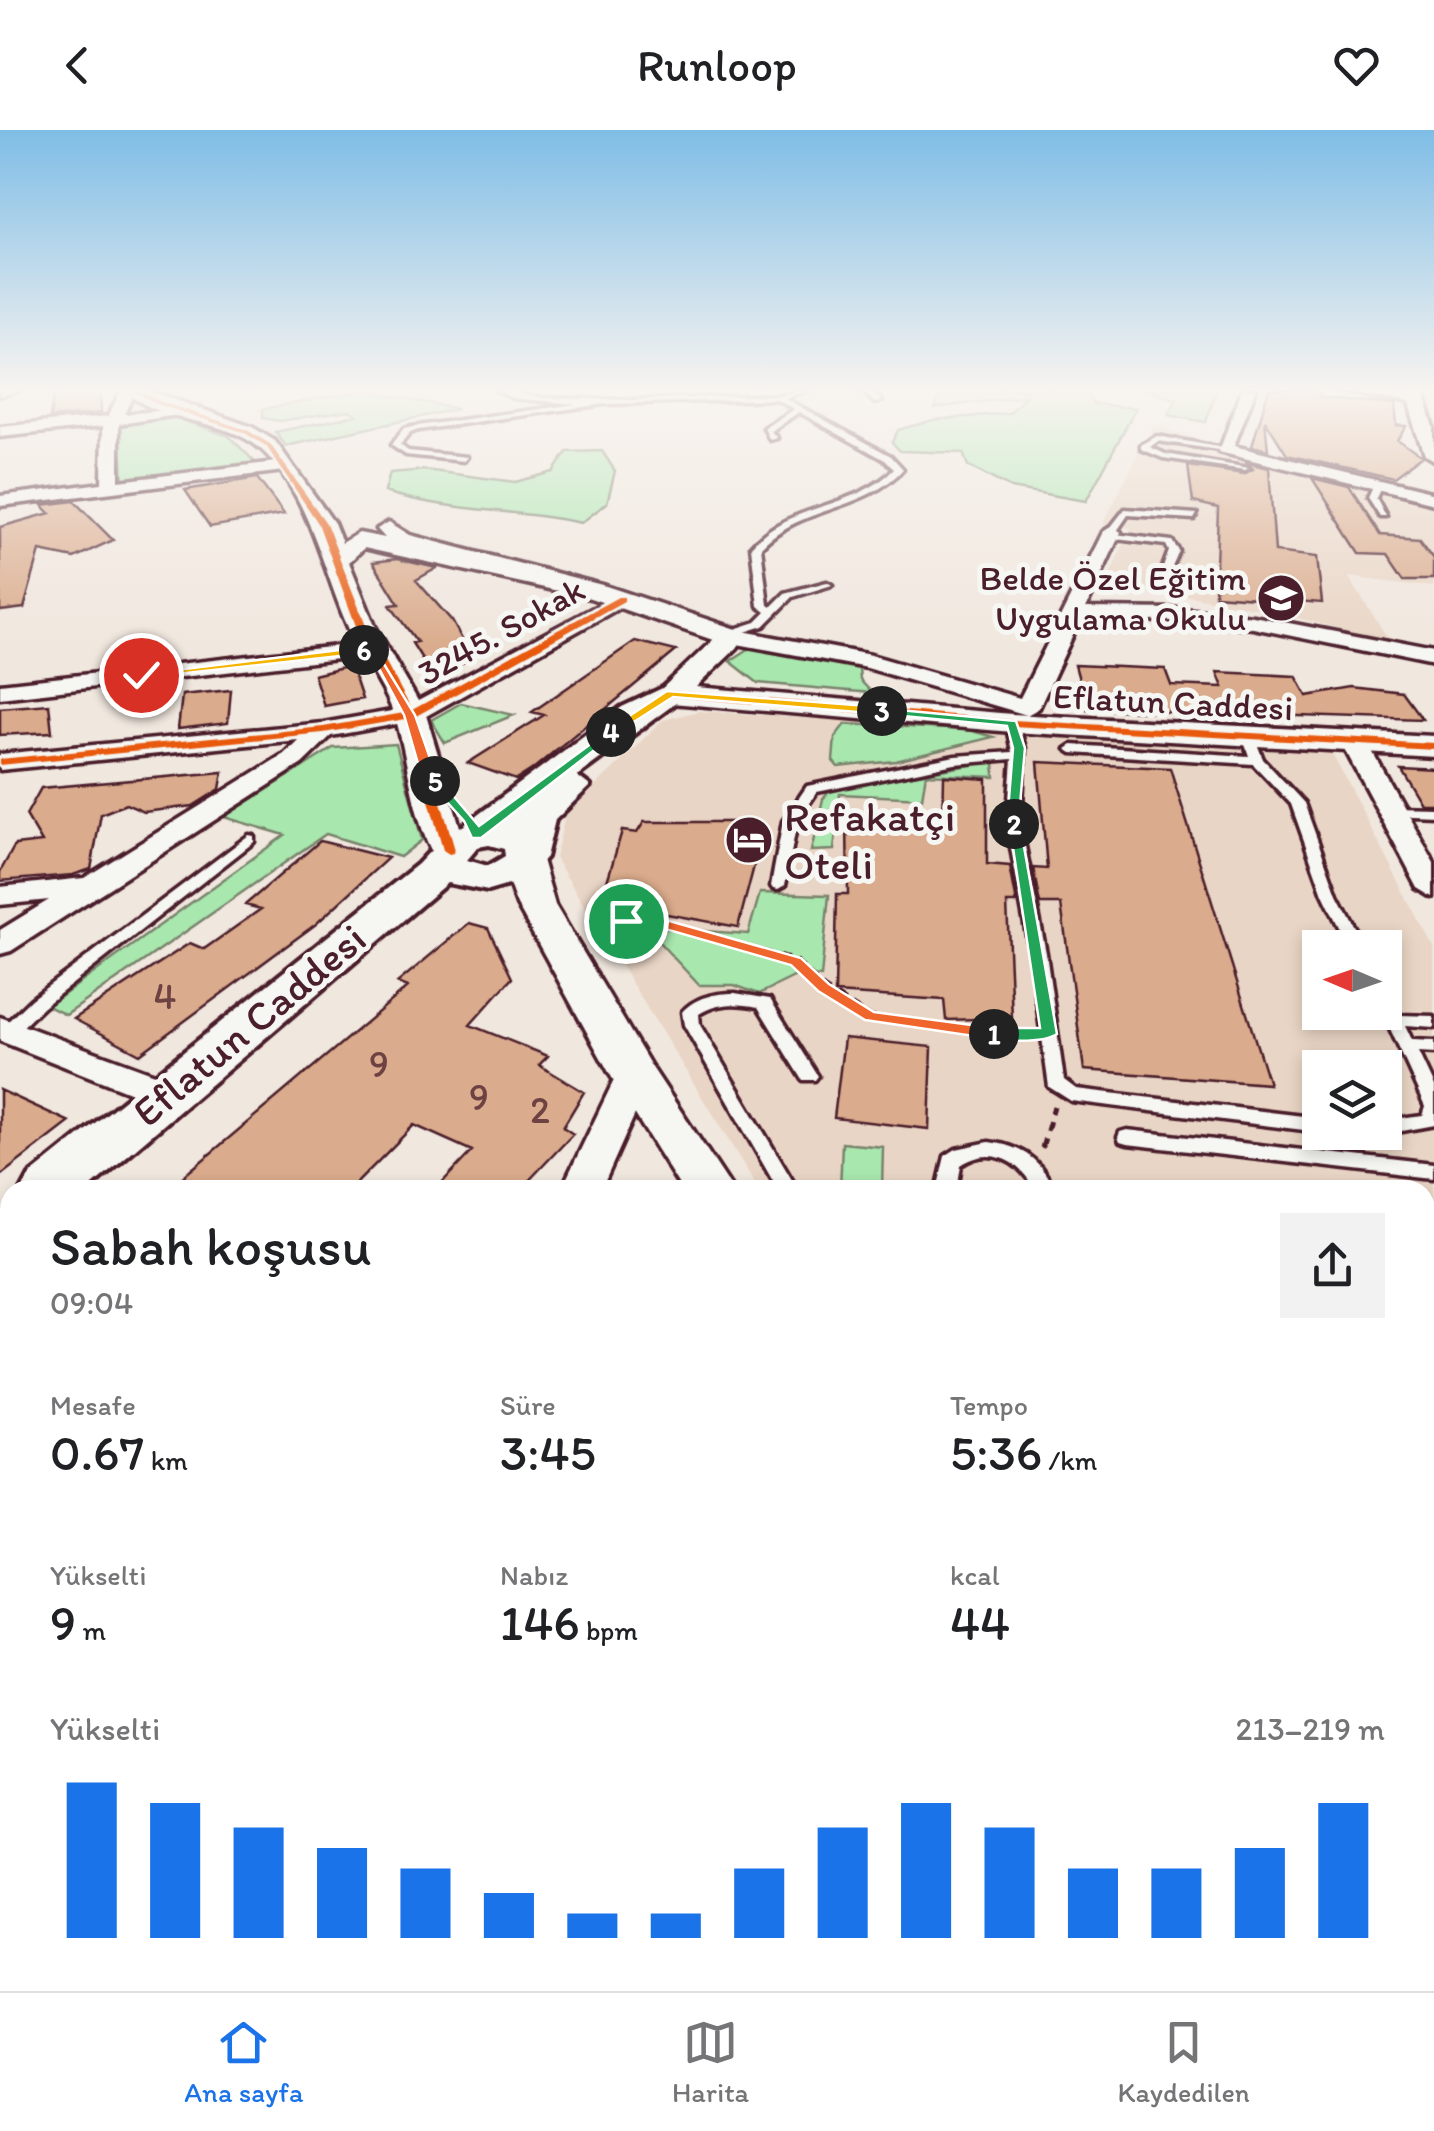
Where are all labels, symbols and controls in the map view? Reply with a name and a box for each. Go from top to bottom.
icon: back [50,38,105,93]
text: Runloop [637,38,797,92]
icon: heart [1329,38,1384,93]
place label: Belde Özel Eğitim Uygulama Okulu [980,557,1246,639]
street label: 3245. Sokak [410,568,592,694]
school or university icon: Belde Özel Eğitim Uygulama Okulu [1255,572,1307,624]
pin: 6 [339,625,389,675]
pin [99,633,184,718]
text: 6 [357,633,371,667]
icon: check [114,648,169,703]
street label: Eflatun Caddesi [1052,675,1294,729]
pin: 3 [857,686,907,736]
text: 3 [874,694,890,728]
pin: 4 [586,707,636,757]
text: 4 [603,715,619,749]
pin: 5 [410,756,460,806]
text: 5 [428,764,442,798]
place label: Refakatçi Oteli [784,791,955,890]
pin: 2 [989,799,1039,849]
text: 2 [1007,807,1021,841]
hotel icon: Refakatçi Oteli [723,814,775,866]
pin [584,879,669,964]
icon: arrive [599,894,654,949]
street label: Eflatun Caddesi [122,913,376,1137]
north arrow [1302,930,1402,1030]
map controls [1302,930,1402,1150]
house number: 4 [154,973,176,1019]
pin: 1 [969,1009,1019,1059]
text: 1 [988,1017,1001,1051]
house number: 9 [369,1041,389,1087]
button: layers [1302,1050,1402,1150]
house number: 9 [469,1074,489,1120]
house number: 2 [530,1087,550,1133]
text: Sabah koşusu [50,1213,371,1279]
button: share [1280,1213,1385,1318]
text: 09:04 [50,1284,133,1322]
text: Mesafe [50,1388,136,1422]
text: Süre [500,1388,556,1422]
text: Tempo [950,1388,1028,1422]
text: 0.67 [50,1422,144,1483]
text: 3:45 [500,1422,596,1483]
text: 5:36 [950,1422,1042,1483]
text: km [144,1443,188,1477]
text: /km [1042,1443,1097,1477]
text: Yükselti [50,1558,146,1592]
text: Nabız [500,1558,568,1592]
text: kcal [950,1558,1000,1592]
text: 9 [50,1592,76,1653]
text: 146 [500,1592,580,1653]
text: 44 [950,1592,1010,1653]
text: m [76,1613,106,1647]
text: bpm [580,1613,638,1647]
text: Yükselti [50,1710,160,1748]
text: 213–219 m [1235,1710,1385,1748]
tab: Ana sayfa [184,2015,303,2109]
tab: Harita [672,2015,749,2109]
tab: Kaydedilen [1118,2015,1250,2109]

